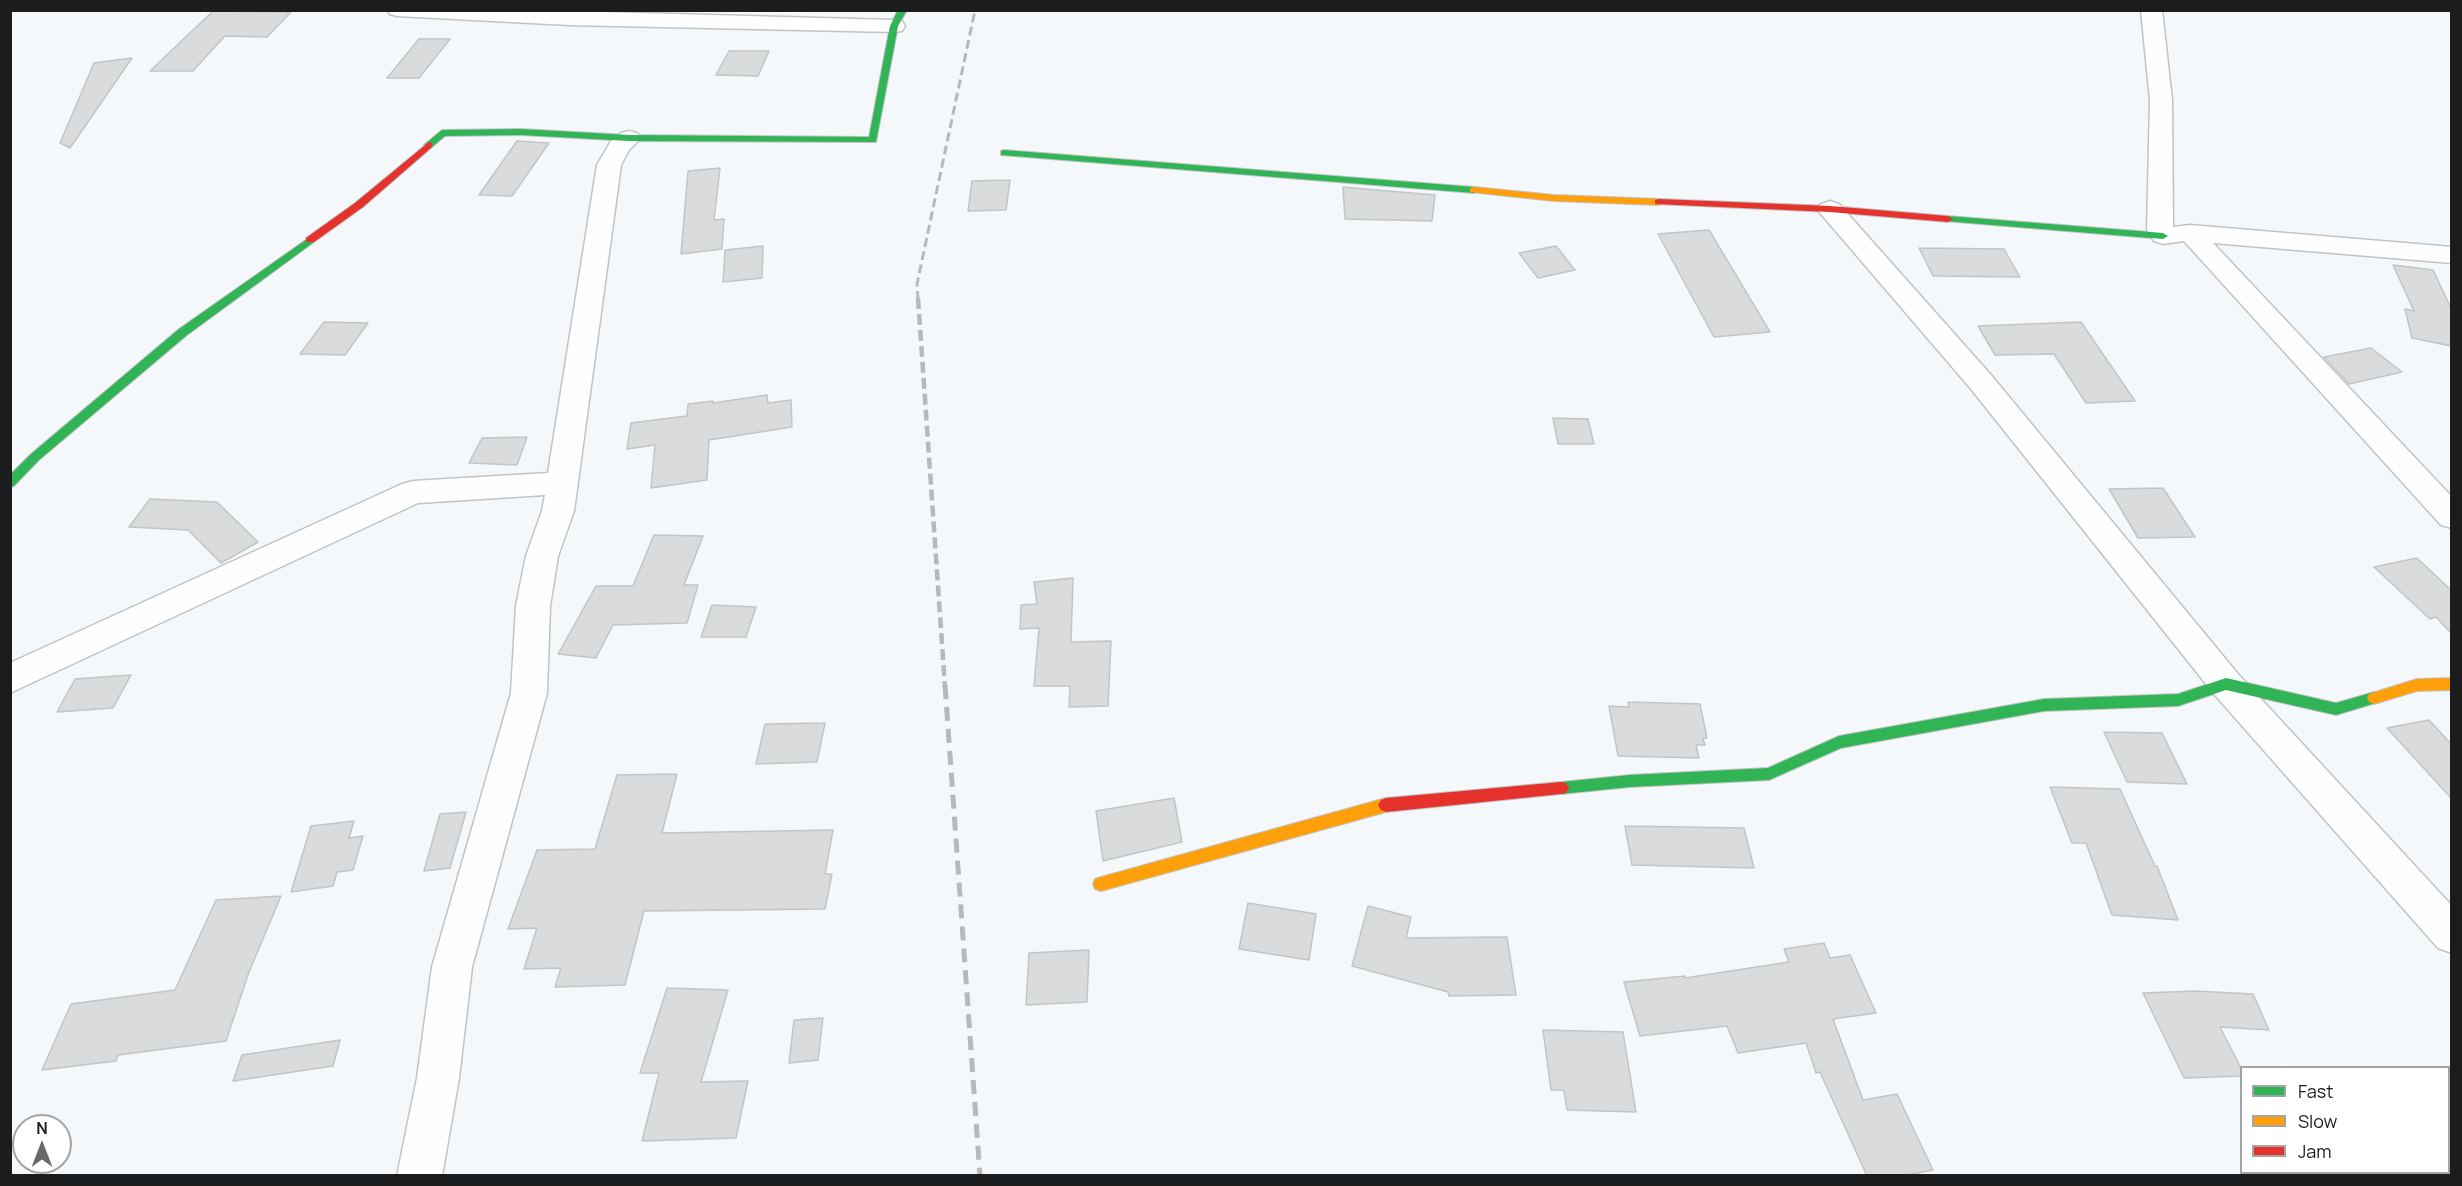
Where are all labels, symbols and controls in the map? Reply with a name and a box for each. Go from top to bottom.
legend [2240,1066,2450,1174]
text: Fast [2298,1079,2333,1103]
text: Slow [2298,1109,2337,1133]
north arrow [12,1114,72,1174]
text: N [36,1117,48,1139]
text: Jam [2298,1139,2332,1163]

